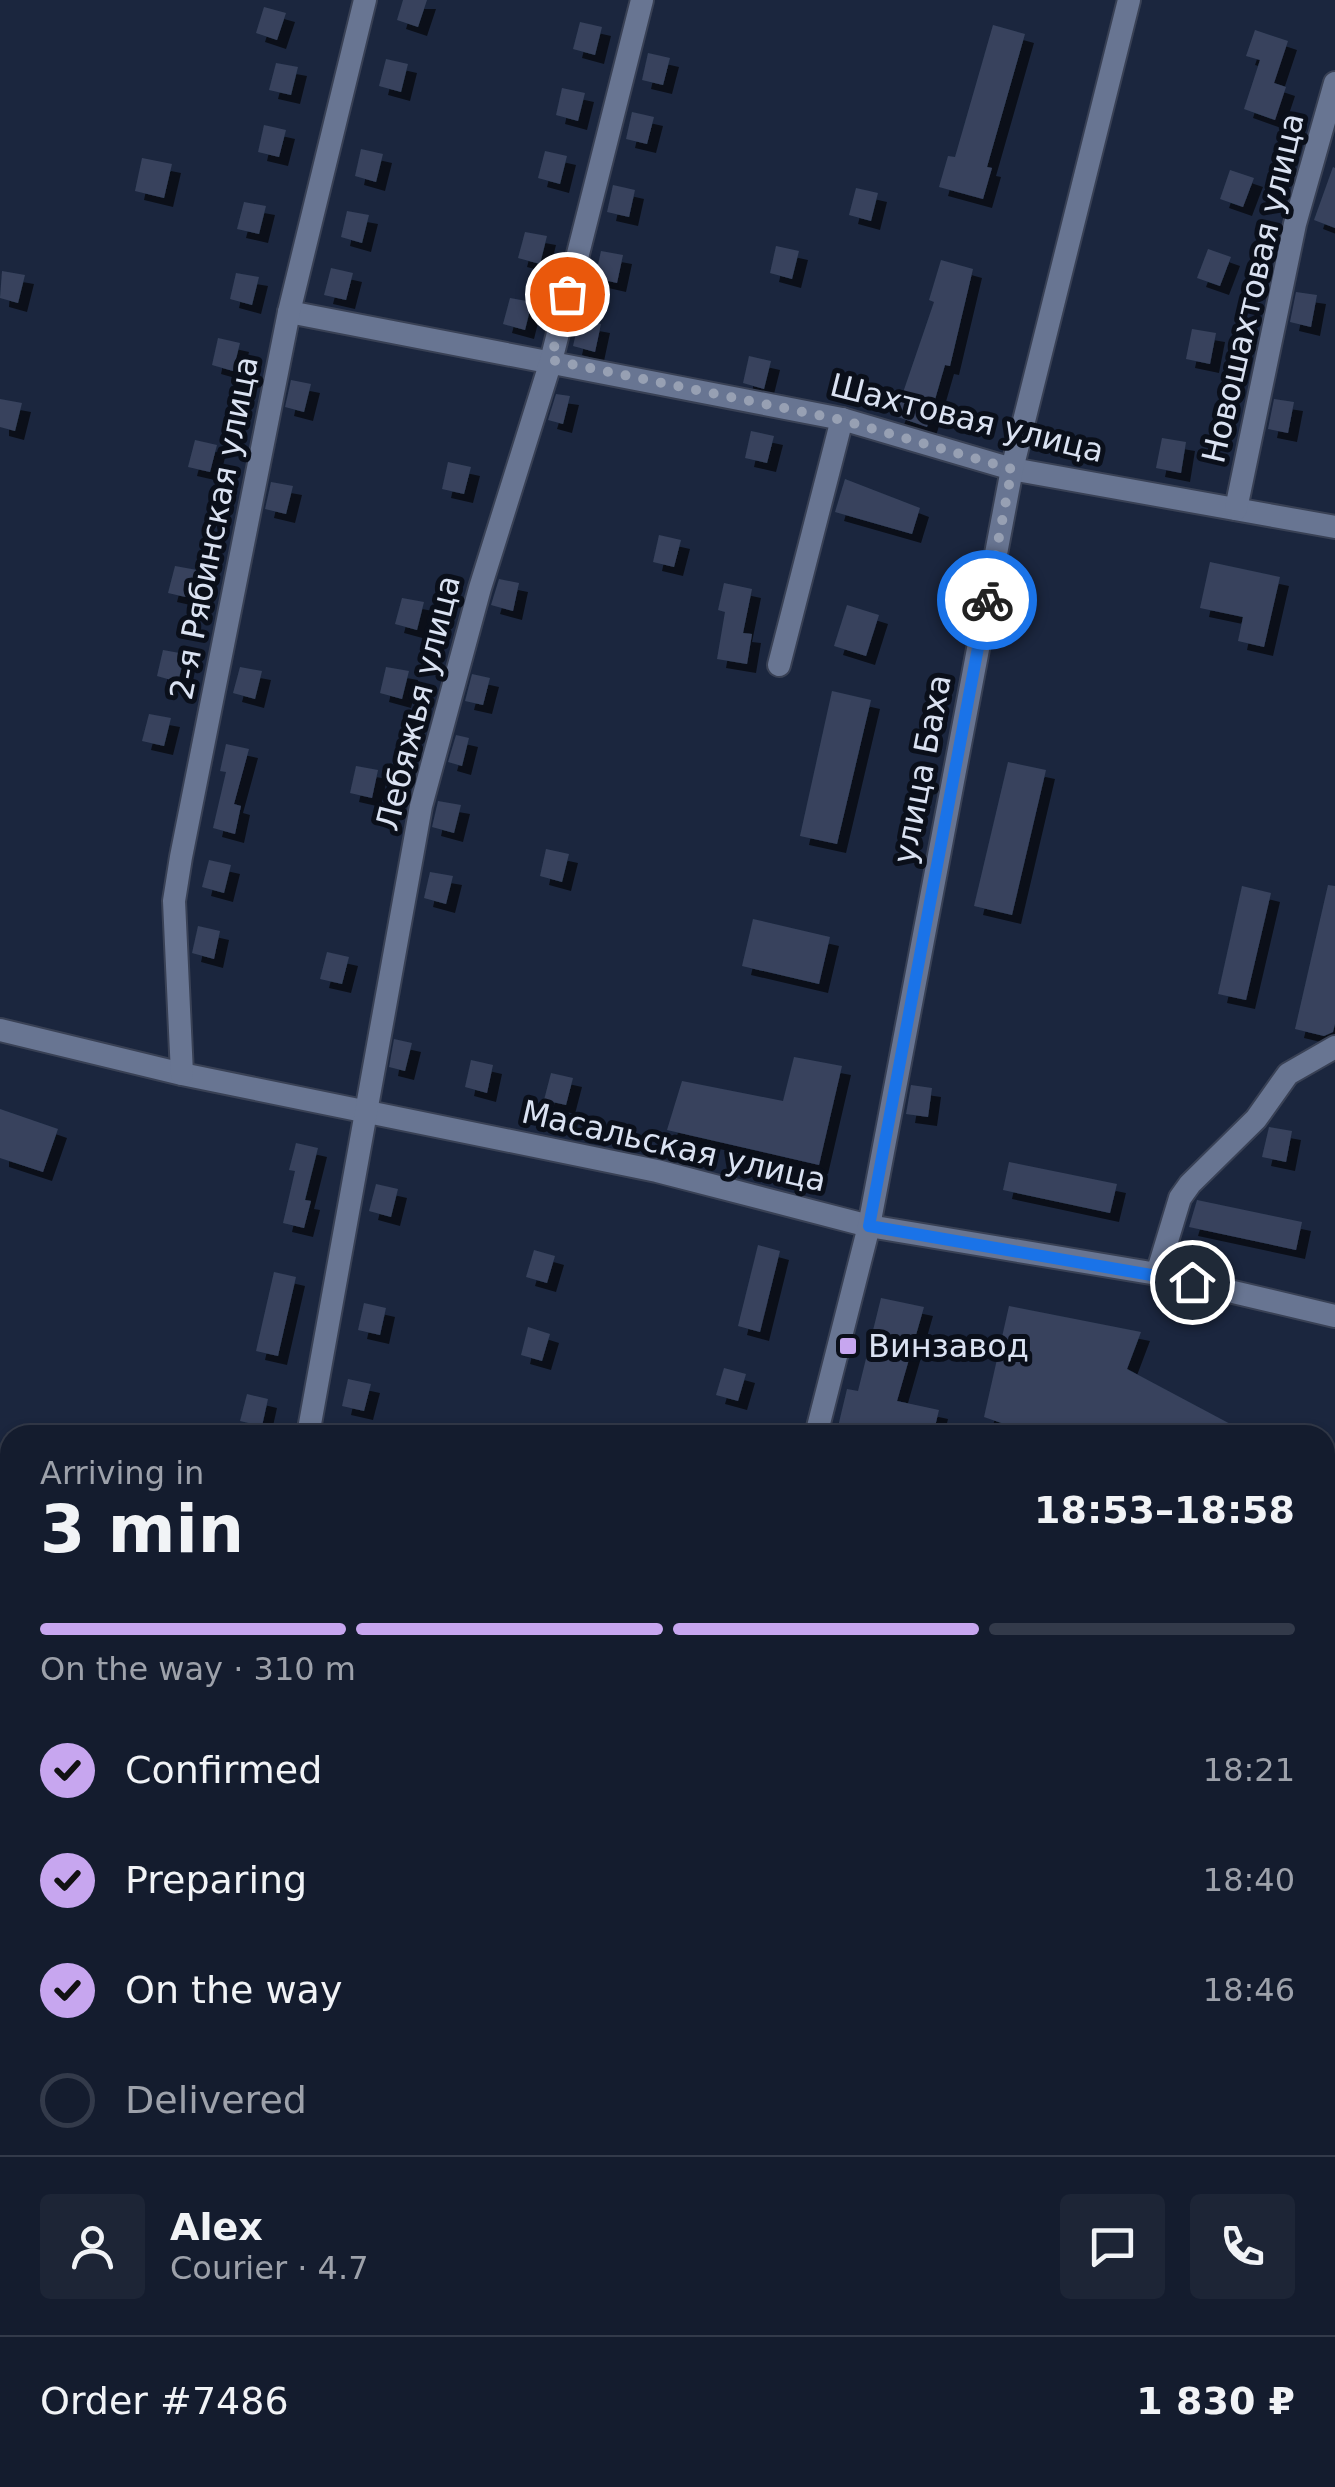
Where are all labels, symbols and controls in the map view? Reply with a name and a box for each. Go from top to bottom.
street label: Новошахтовая улица [1194,110,1312,466]
pin [525,252,610,337]
icon: bag [540,267,595,322]
street label: 2-я Рябинская улица [162,353,266,703]
street label: Шахтовая улица [826,366,1108,470]
courier [937,550,1037,650]
street label: Лебяжья улица [368,572,468,834]
icon: bike [960,573,1015,628]
street label: улица Баха [885,671,959,867]
street label: Масальская улица [518,1092,830,1200]
pin [1150,1240,1235,1325]
icon: home [1165,1255,1220,1310]
place label: Винзавод [868,1327,1029,1365]
marker: Винзавод [837,1335,859,1357]
text: Arriving in [40,1454,204,1492]
text: 18:53–18:58 [1034,1488,1295,1532]
text: 3 min [40,1492,244,1567]
text: On the way · 310 m [40,1650,356,1688]
icon: check [40,1743,95,1798]
text: Confirmed [125,1748,322,1792]
text: 18:21 [1203,1751,1295,1789]
icon: check [40,1853,95,1908]
text: Preparing [125,1858,307,1902]
text: 18:40 [1203,1861,1295,1899]
icon: check [40,1963,95,2018]
text: On the way [125,1968,342,2012]
text: 18:46 [1203,1971,1295,2009]
text: Delivered [125,2078,307,2122]
button: person [40,2194,145,2299]
button: chat [1060,2194,1165,2299]
button: phone [1190,2194,1295,2299]
text: Alex [170,2205,263,2249]
text: Courier · 4.7 [170,2249,369,2287]
text: Order #7486 [40,2379,289,2423]
text: 1 830 ₽ [1136,2379,1295,2423]

